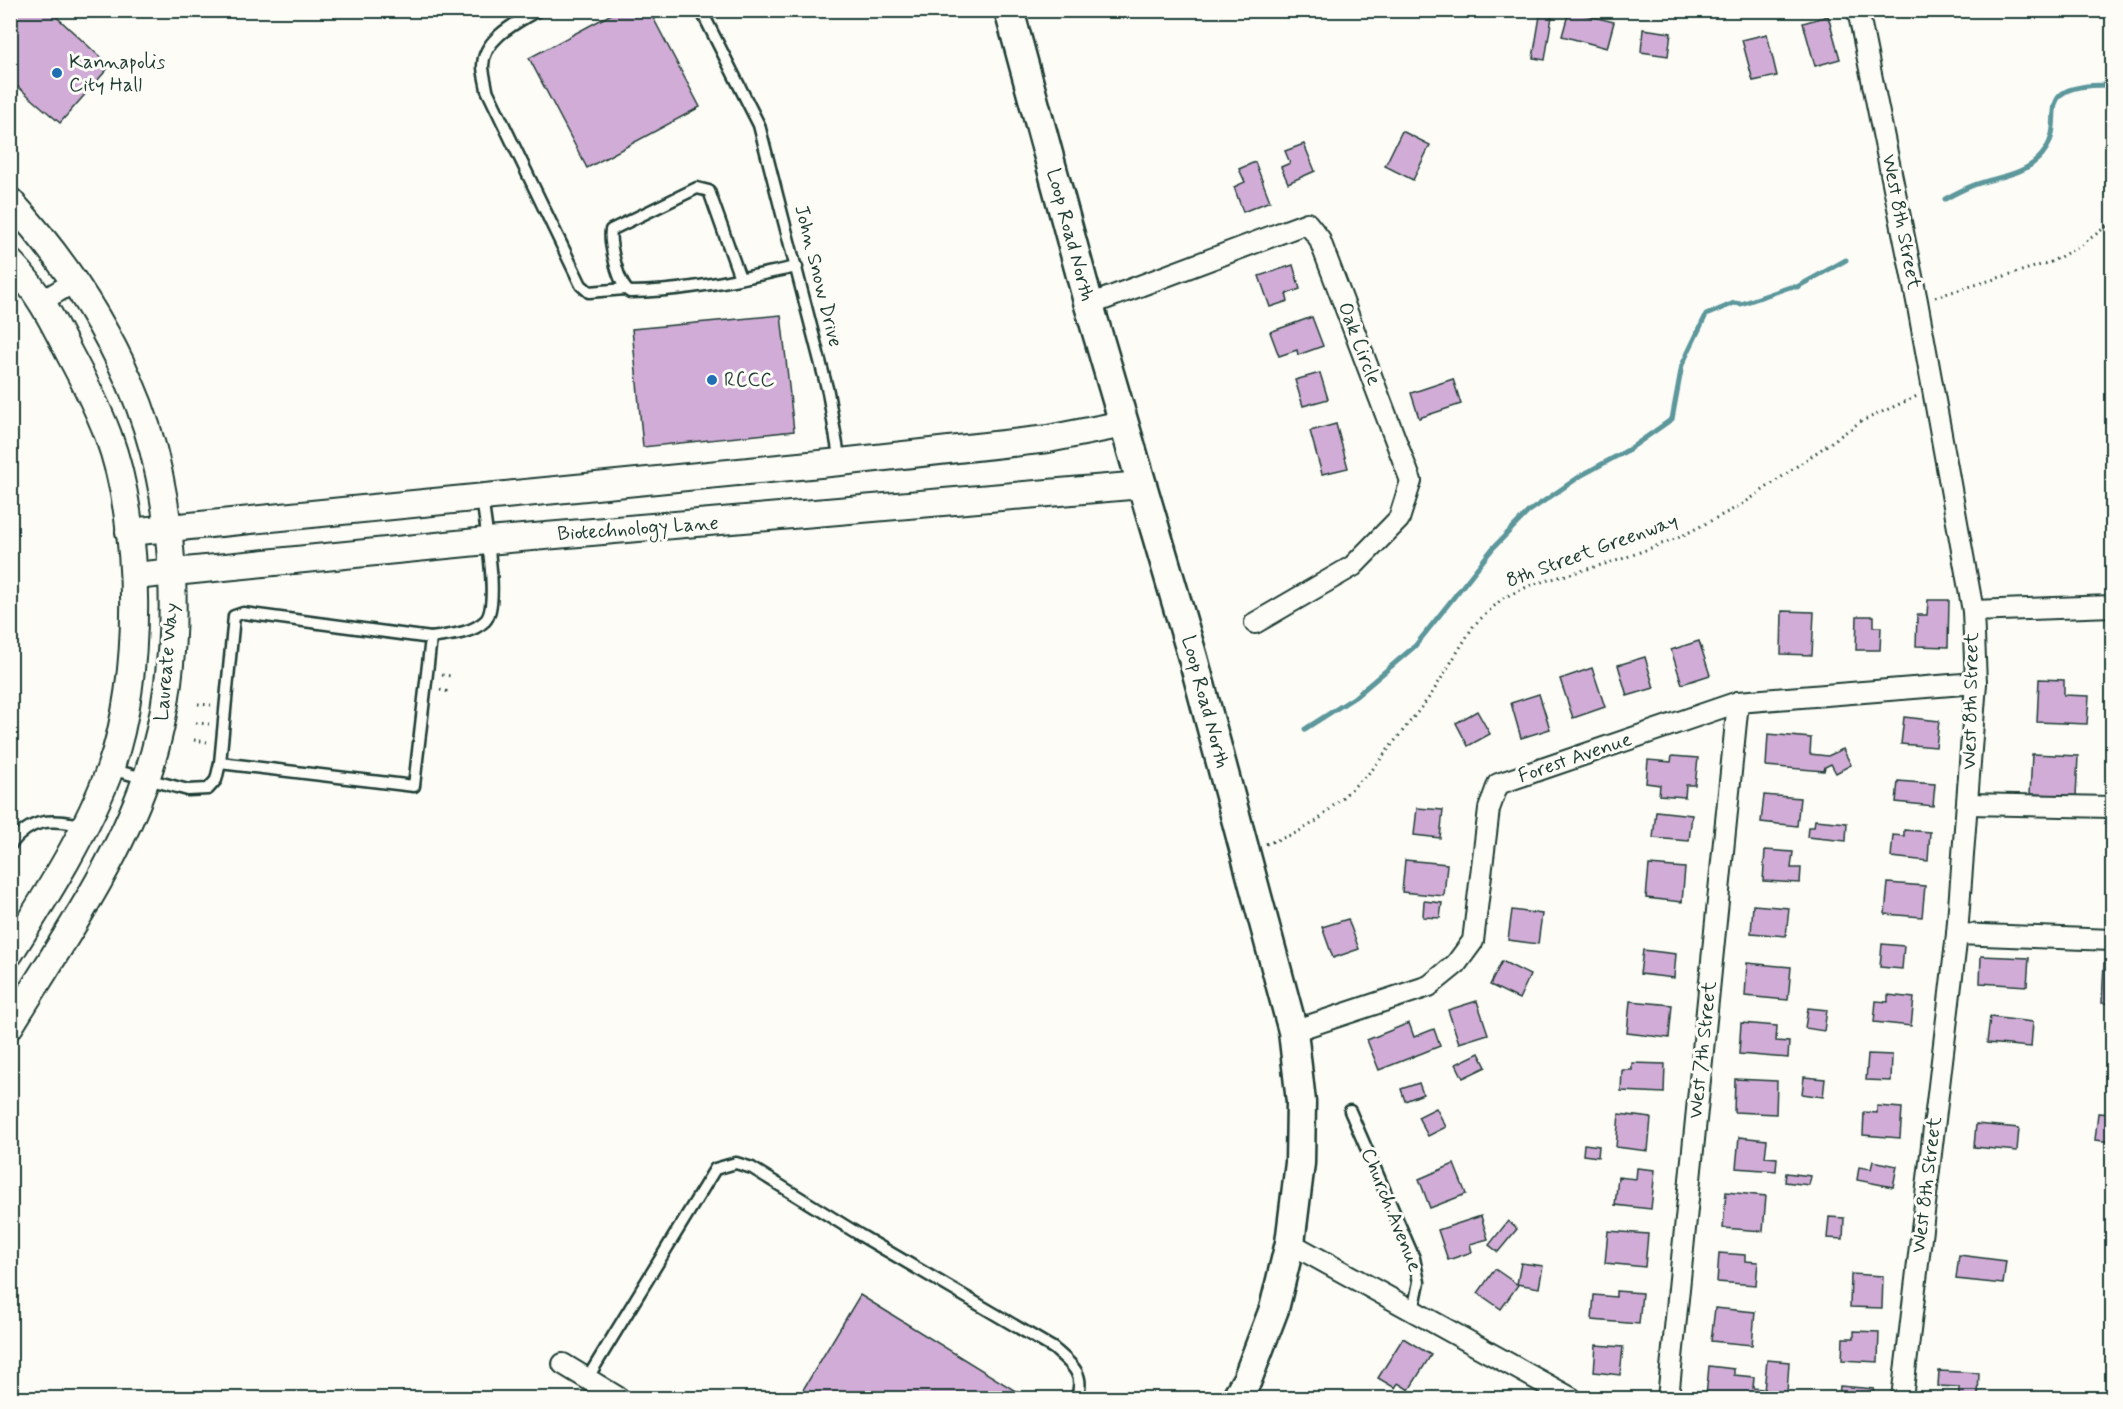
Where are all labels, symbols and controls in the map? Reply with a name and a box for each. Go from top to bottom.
place label: Kannapolis City Hall [69,49,165,99]
marker: Kannapolis City Hall [50,66,64,80]
street label: West 8th Street [1875,152,1927,292]
street label: Loop Road North [1039,166,1101,304]
street label: John Snow Drive [787,202,849,350]
street label: Oak Circle [1331,298,1387,390]
place label: RCCC [724,367,774,394]
marker: RCCC [705,373,719,387]
street label: 8th Street Greenway [1502,507,1682,595]
street label: Biotechnology Lane [556,510,720,549]
street label: Laureate Way [148,602,186,722]
street label: West 8th Street [1956,632,1986,770]
street label: Loop Road North [1174,633,1236,771]
street label: Forest Avenue [1515,726,1635,790]
street label: West 7th Street [1682,980,1724,1120]
street label: West 8th Street [1905,1115,1949,1255]
street label: Church Avenue [1354,1144,1428,1276]

